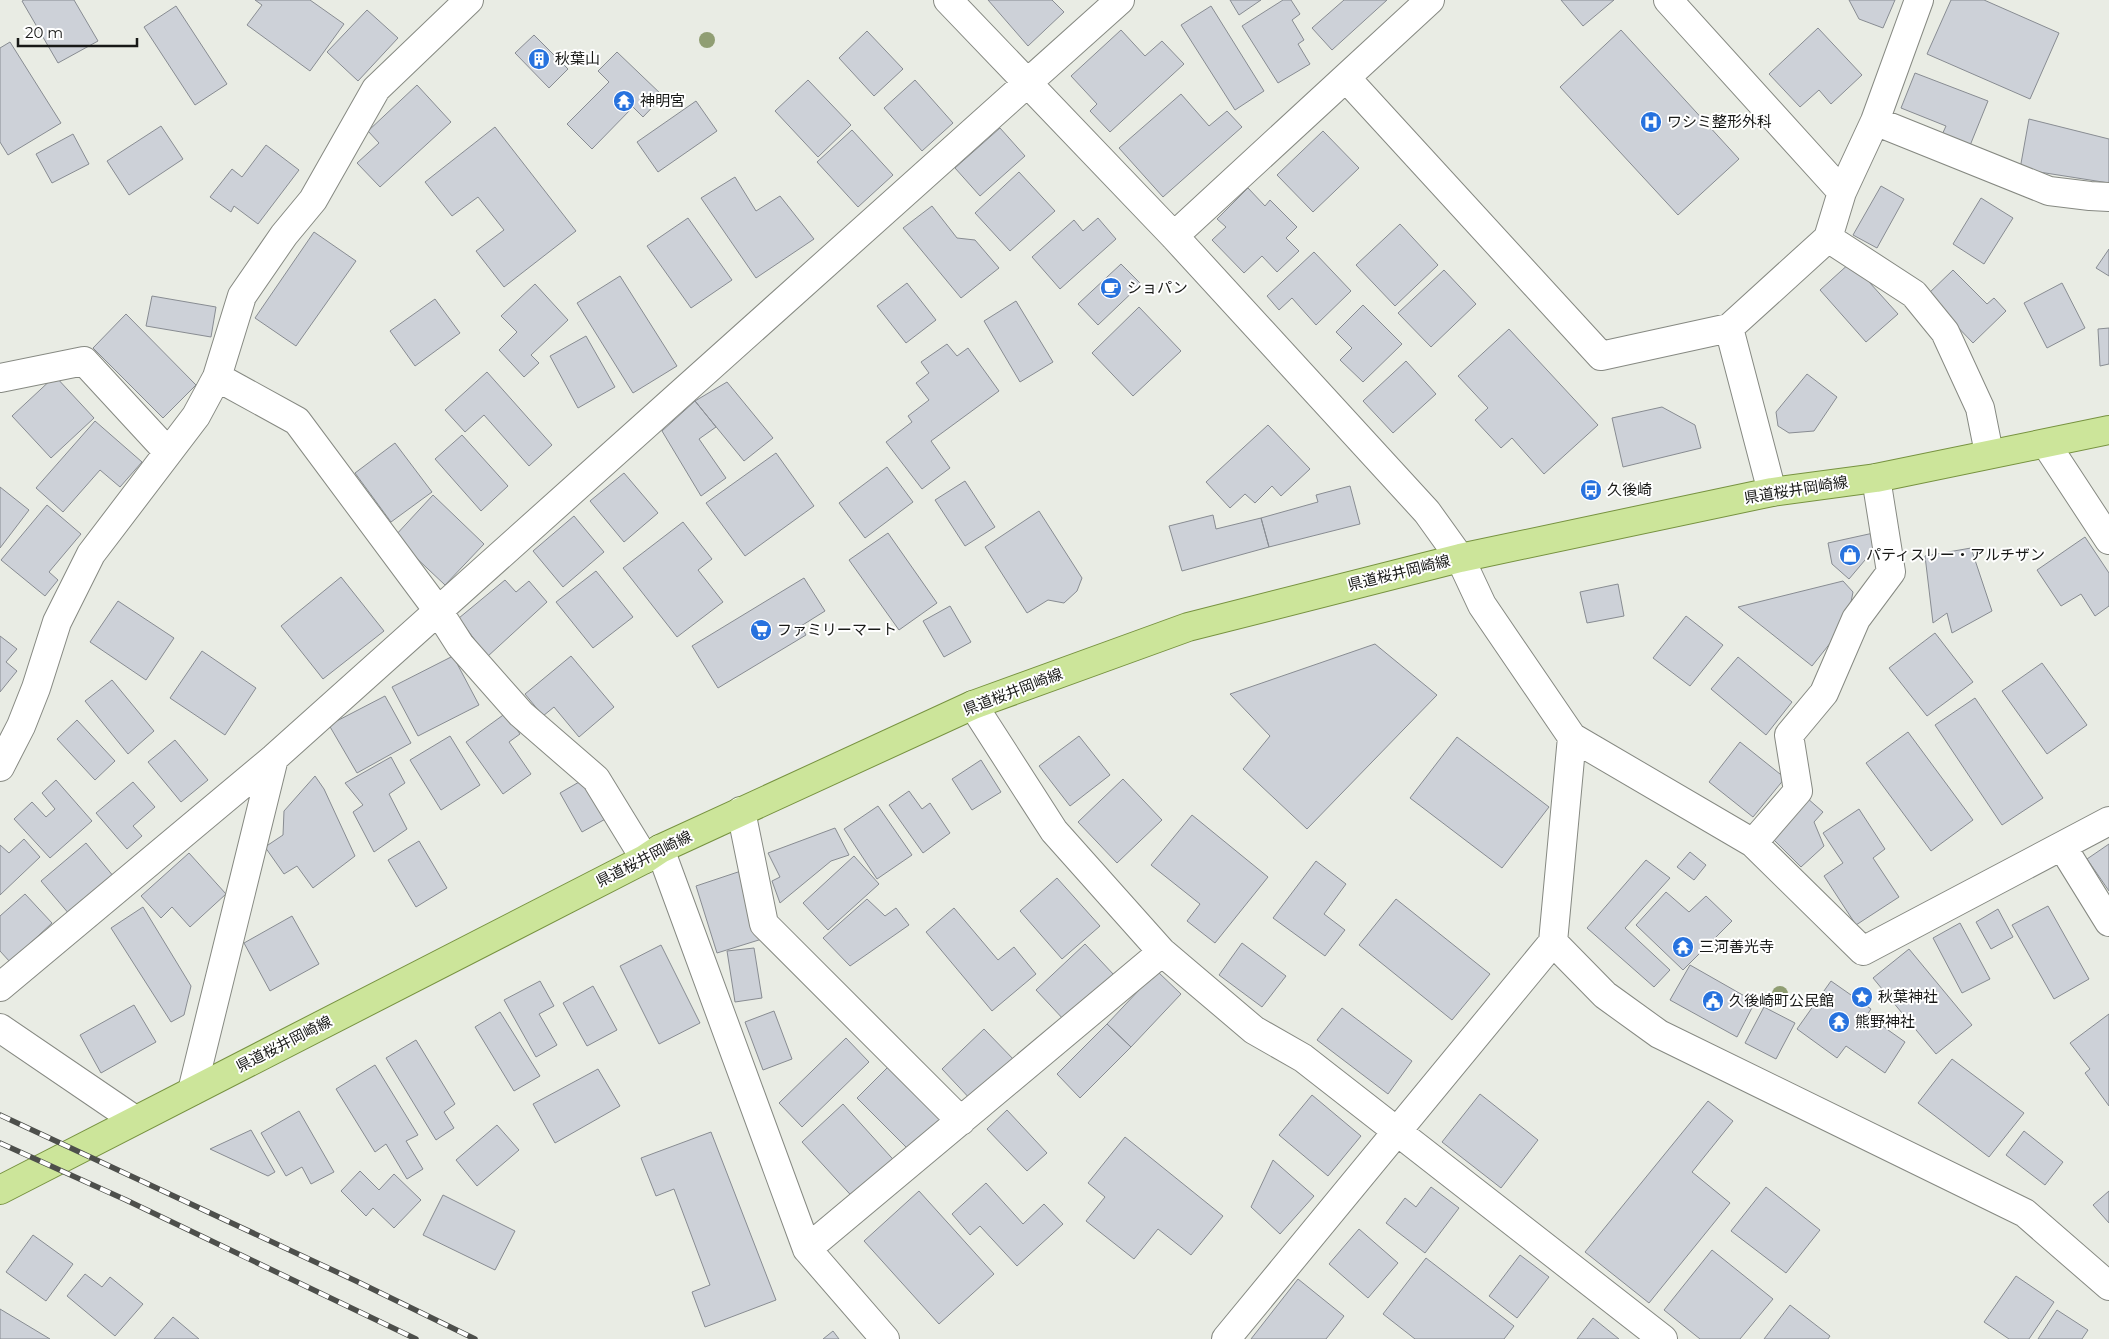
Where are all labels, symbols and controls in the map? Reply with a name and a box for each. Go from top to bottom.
scale bar [18,15,136,47]
text: 20 m [25,23,63,42]
building icon: 秋葉山 [527,47,551,71]
place label: 秋葉山 [555,49,600,68]
temple icon: 神明宮 [612,89,636,113]
place label: 神明宮 [640,91,685,110]
hospital icon: ワシミ整形外科 [1639,110,1663,134]
place label: ワシミ整形外科 [1667,112,1772,131]
cafe icon: ショパン [1099,276,1123,300]
place label: ショパン [1127,278,1188,297]
street label: 県道桜井岡崎線 [1743,472,1849,507]
bus stop icon: 久後崎 [1579,478,1603,502]
place label: 久後崎 [1607,480,1652,499]
shop icon: パティスリー・アルチザン [1838,543,1862,567]
place label: パティスリー・アルチザン [1866,545,2045,564]
street label: 県道桜井岡崎線 [1346,551,1452,594]
supermarket icon: ファミリーマート [749,618,773,642]
place label: ファミリーマート [777,620,897,639]
street label: 県道桜井岡崎線 [960,664,1065,719]
street label: 県道桜井岡崎線 [593,826,695,891]
temple icon: 三河善光寺 [1671,935,1695,959]
place label: 三河善光寺 [1699,937,1774,956]
place icon: 秋葉神社 [1850,985,1874,1009]
place label: 秋葉神社 [1878,987,1938,1006]
public building icon: 久後崎町公民館 [1701,989,1725,1013]
place label: 久後崎町公民館 [1729,991,1834,1010]
temple icon: 熊野神社 [1827,1010,1851,1034]
street label: 県道桜井岡崎線 [233,1011,335,1076]
place label: 熊野神社 [1855,1012,1915,1031]

